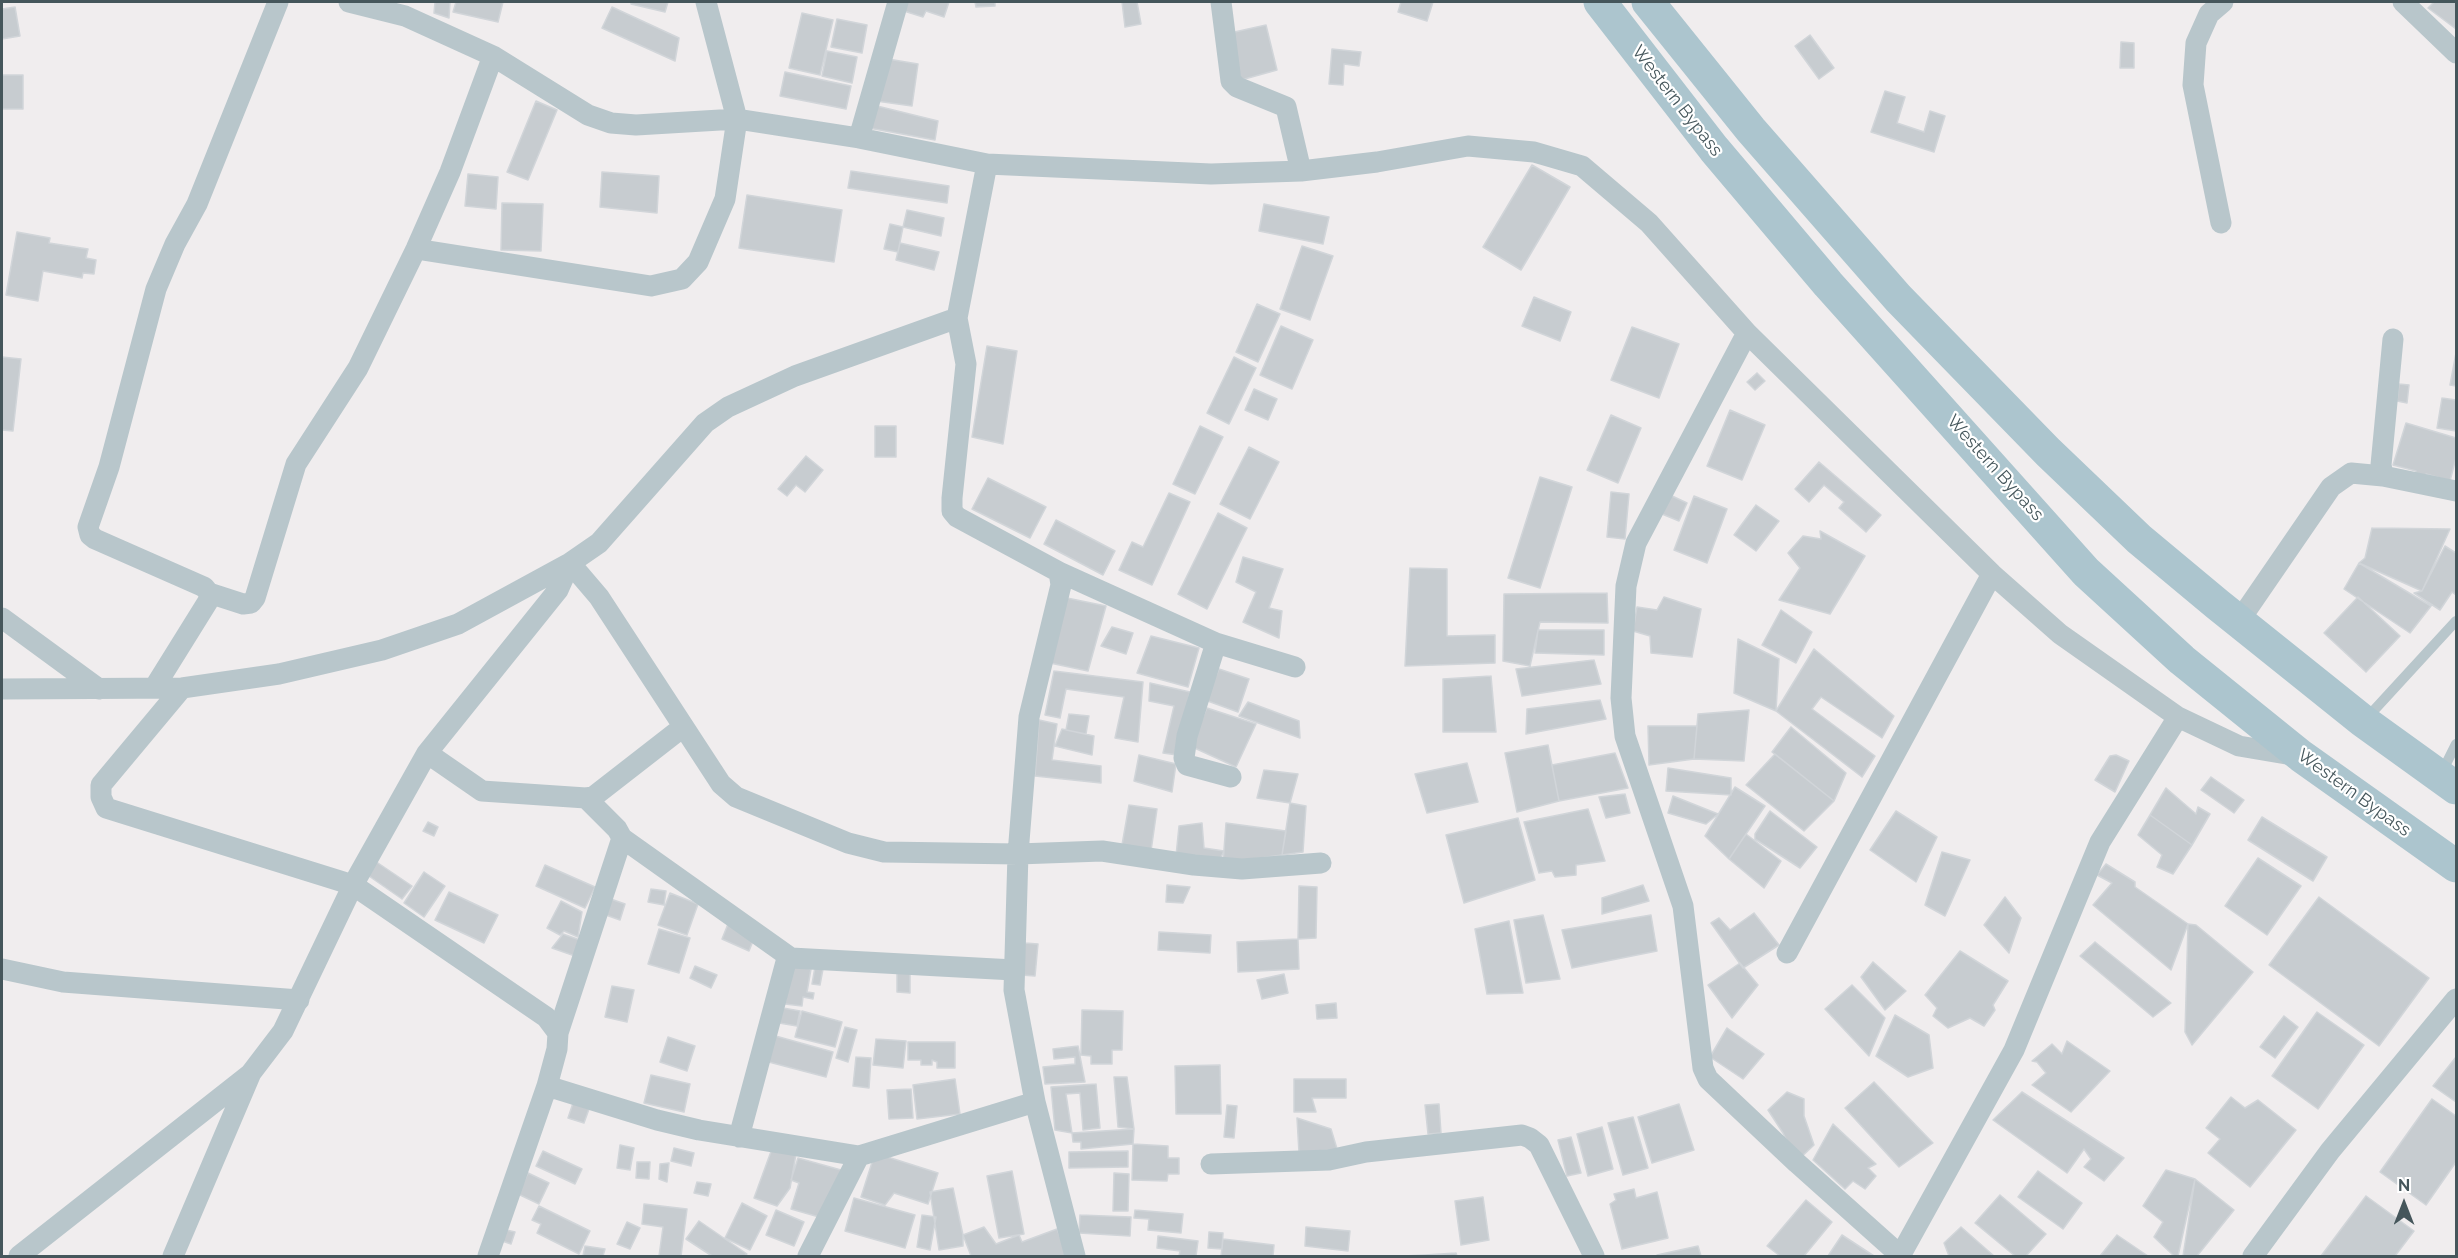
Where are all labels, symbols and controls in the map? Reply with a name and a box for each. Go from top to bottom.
street label: Western Bypass [1627,41,1727,161]
street label: Western Bypass [1942,411,2048,525]
street label: Western Bypass [2293,745,2415,841]
north arrow [2374,1174,2434,1234]
text: N [2398,1176,2410,1195]

